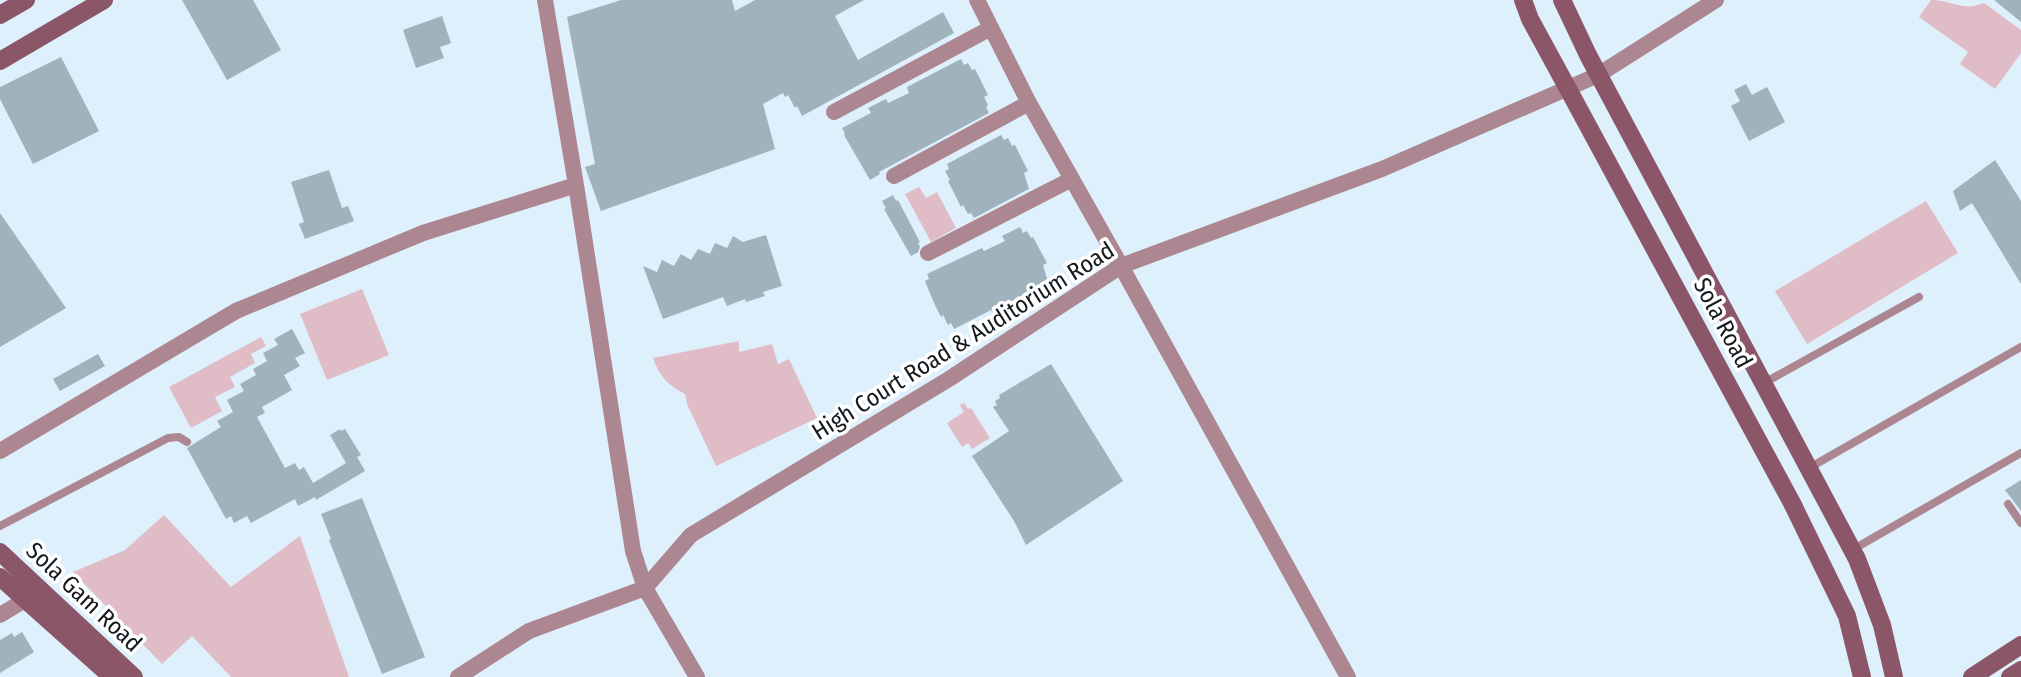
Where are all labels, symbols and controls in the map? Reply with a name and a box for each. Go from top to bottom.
street label: High Court Road & Auditorium Road [807,236,1119,446]
street label: Sola Road [1688,273,1758,373]
street label: Sola Gam Road [21,536,147,658]

